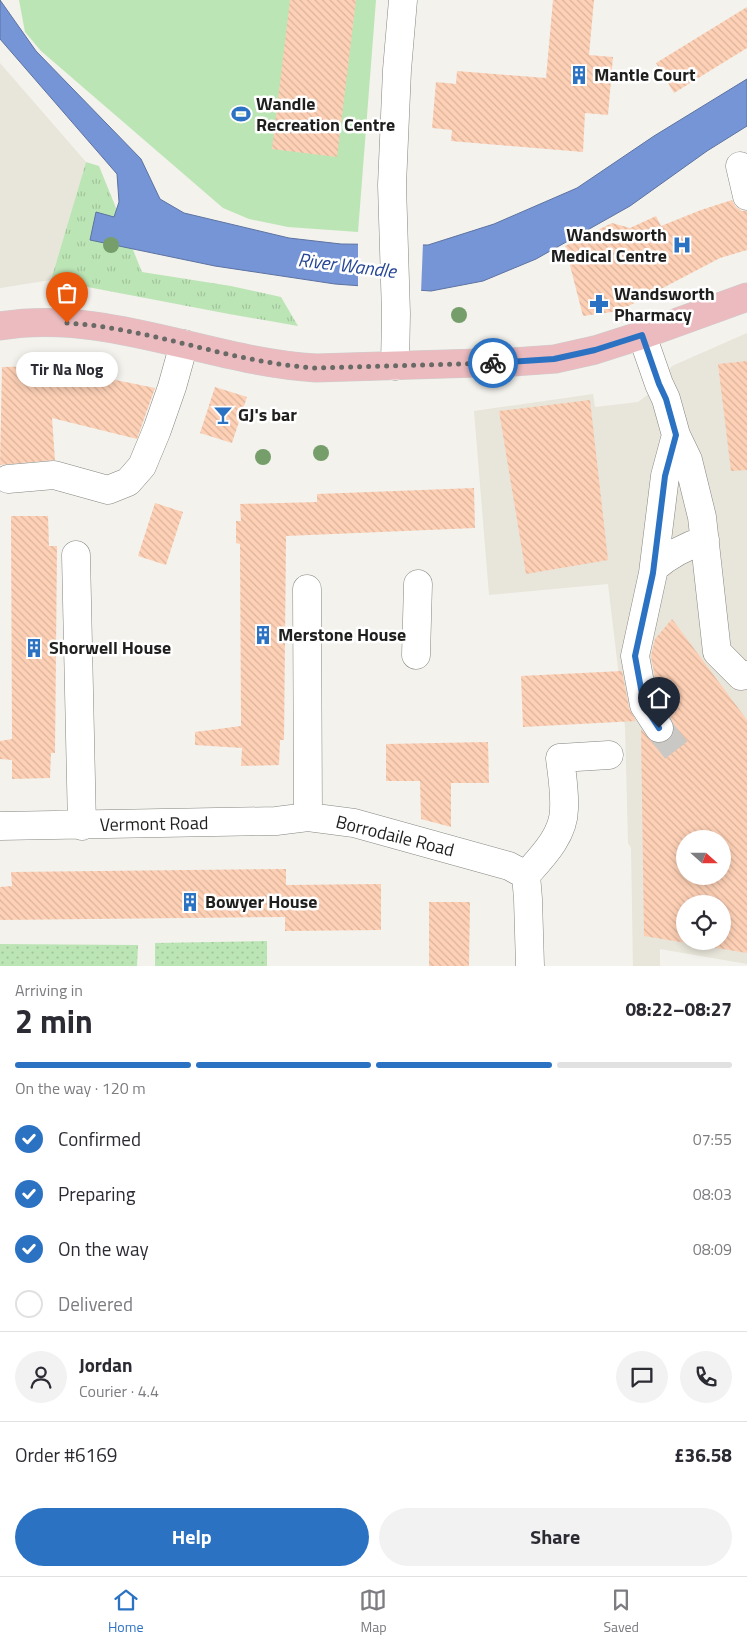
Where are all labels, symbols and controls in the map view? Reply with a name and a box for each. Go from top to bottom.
place label: Mantle Court [594,61,696,88]
building icon: Mantle Court [568,64,590,86]
place label: Wandle Recreation Centre [256,90,395,138]
sports icon: Wandle Recreation Centre [230,103,252,125]
place label: Wandsworth Medical Centre [551,221,667,269]
hospital icon: Wandsworth Medical Centre [671,234,693,256]
water label: River Wandle [296,244,399,285]
pin [46,272,88,323]
icon: bag [53,279,81,307]
place label: Wandsworth Pharmacy [614,280,715,328]
pharmacy icon: Wandsworth Pharmacy [588,293,610,315]
courier [468,338,518,388]
icon: bike [479,349,507,377]
callout: Tir Na Nog [16,353,118,388]
text: Tir Na Nog [31,357,103,381]
place label: GJ's bar [238,401,297,428]
bar icon: GJ's bar [212,404,234,426]
place label: Merstone House [278,621,406,648]
building icon: Merstone House [252,624,274,646]
place label: Shorwell House [49,634,171,661]
building icon: Shorwell House [23,637,45,659]
pin [638,677,680,728]
icon: home [645,684,673,712]
street label: Borrodaile Road [333,808,457,863]
street label: Vermont Road [99,809,209,838]
north arrow [676,830,731,885]
map controls [676,830,731,950]
place label: Bowyer House [205,888,317,915]
building icon: Bowyer House [179,891,201,913]
button: locate [676,895,731,950]
text: Arriving in [15,978,83,1002]
text: 08:22–08:27 [625,994,732,1023]
text: 2 min [15,997,93,1045]
text: On the way · 120 m [15,1076,146,1100]
text: Confirmed [58,1124,141,1153]
icon: check [15,1125,43,1153]
text: 07:55 [693,1127,732,1151]
text: Preparing [58,1179,135,1208]
icon: check [15,1180,43,1208]
text: 08:03 [693,1182,732,1206]
text: On the way [58,1234,149,1263]
icon: check [15,1235,43,1263]
text: 08:09 [693,1237,732,1261]
text: Delivered [58,1289,133,1318]
text: Jordan [79,1350,132,1379]
button: person [15,1351,67,1403]
button: chat [616,1351,668,1403]
button: phone [680,1351,732,1403]
text: Courier · 4.4 [79,1379,159,1403]
text: Order #6169 [15,1440,117,1469]
text: £36.58 [674,1440,732,1469]
button: Help [15,1508,369,1566]
button: Share [379,1508,732,1566]
tab: Home [108,1586,144,1637]
tab: Map [359,1586,387,1637]
tab: Saved [603,1586,639,1637]

